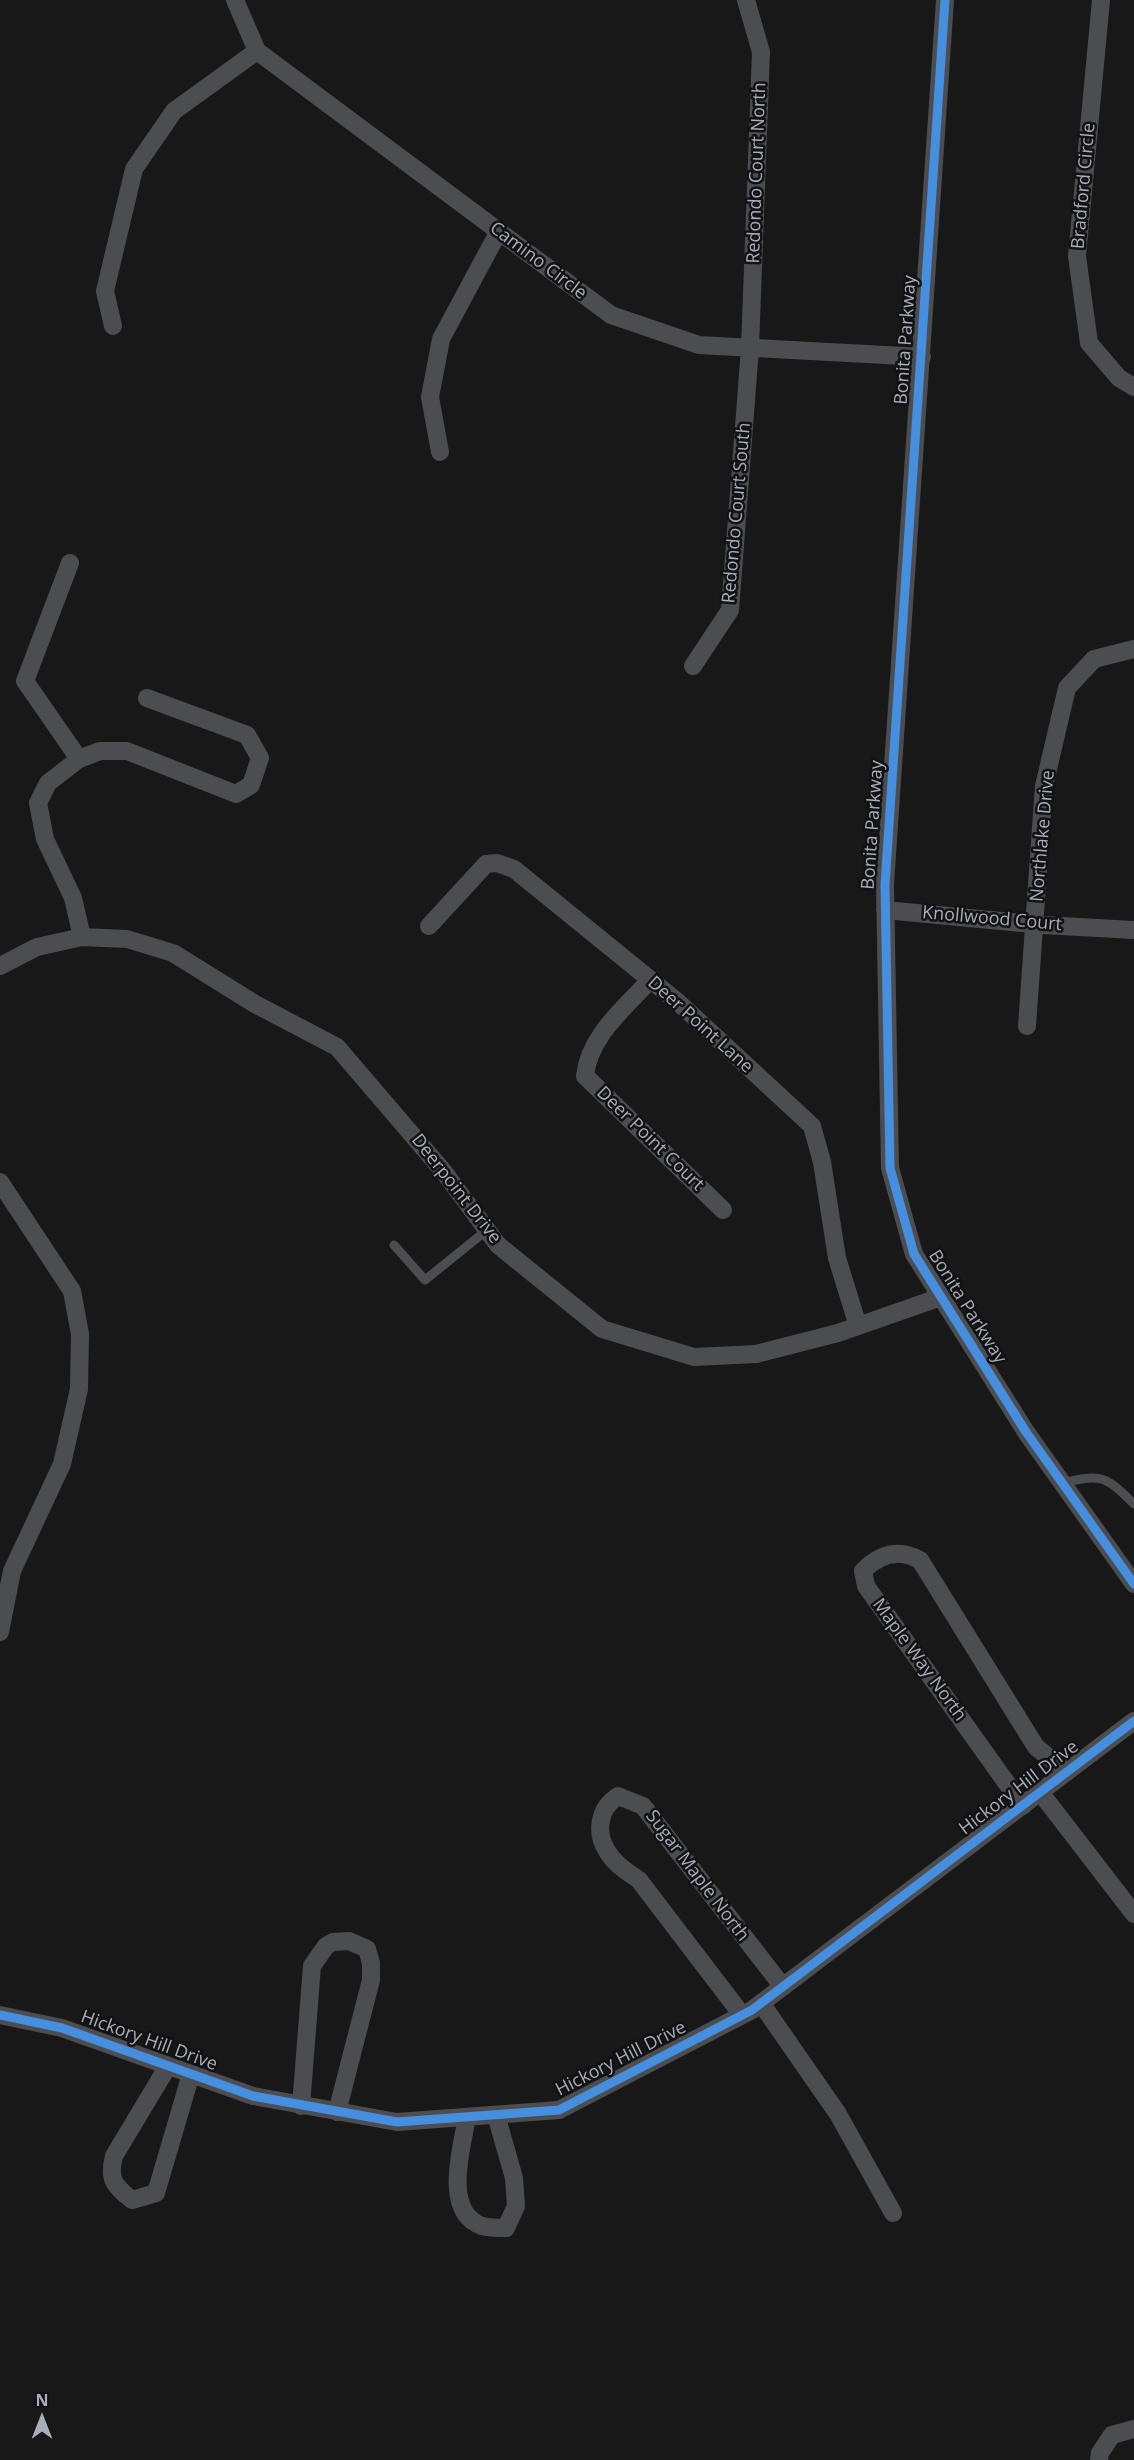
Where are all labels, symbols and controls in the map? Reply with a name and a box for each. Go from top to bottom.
street label: Redondo Court North [743,82,771,264]
street label: Bradford Circle [1068,122,1100,250]
street label: Camino Circle [485,218,591,304]
street label: Bonita Parkway [891,275,921,405]
street label: Redondo Court South [718,422,756,604]
street label: Bonita Parkway [858,760,888,890]
street label: Northlake Drive [1026,769,1060,903]
street label: Knollwood Court [921,902,1063,936]
street label: Deer Point Lane [643,972,757,1078]
street label: Deer Point Court [592,1082,708,1196]
street label: Deerpoint Drive [406,1130,506,1248]
street label: Bonita Parkway [923,1246,1011,1368]
street label: Maple Way North [867,1595,971,1725]
street label: Hickory Hill Drive [955,1736,1083,1840]
street label: Sugar Maple North [641,1806,753,1946]
street label: Hickory Hill Drive [78,2006,220,2076]
street label: Hickory Hill Drive [552,2017,690,2101]
north arrow [12,2388,72,2448]
text: N [35,2389,49,2411]

